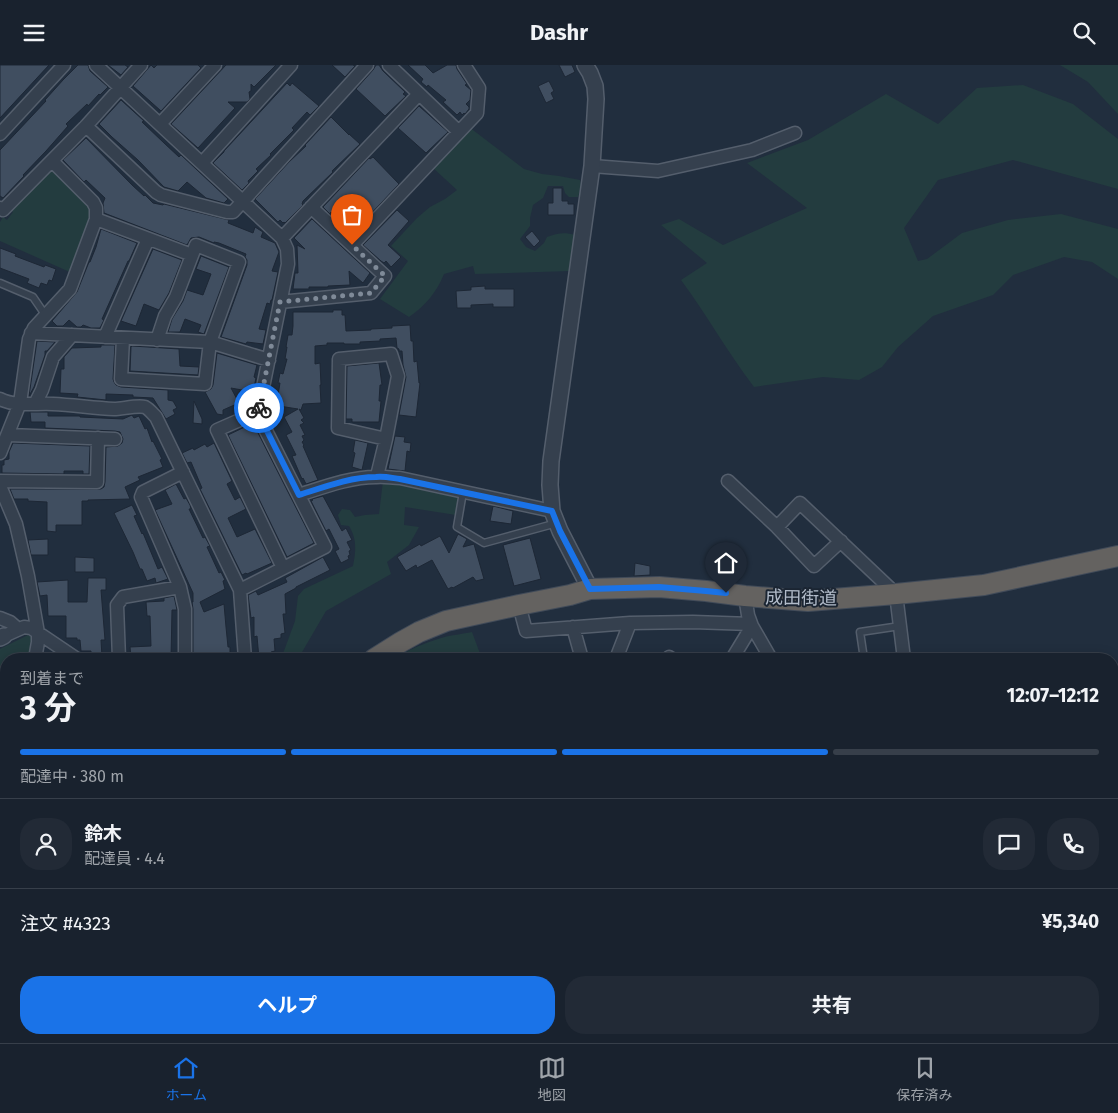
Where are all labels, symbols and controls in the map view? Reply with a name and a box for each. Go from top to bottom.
icon: menu [20,19,48,47]
text: Dashr [530,19,588,46]
icon: search [1070,19,1098,47]
pin [331,194,373,245]
icon: bag [338,201,366,229]
courier [234,383,284,433]
icon: bike [245,394,273,422]
pin [705,542,747,593]
icon: home [712,549,740,577]
street label: 成田街道 [765,586,837,610]
text: 到着まで [20,669,84,688]
text: 12:07–12:12 [1006,684,1099,707]
text: 3 分 [20,689,76,727]
text: 配達中 · 380 m [20,767,124,786]
button: person [20,818,72,870]
button: chat [983,818,1035,870]
button: phone [1047,818,1099,870]
text: 鈴木 [84,822,122,845]
text: 配達員 · 4.4 [84,849,165,868]
text: ¥5,340 [1042,910,1099,933]
text: 注文 #4323 [20,912,111,935]
button: ヘルプ [20,976,555,1034]
button: 共有 [565,976,1099,1034]
tab: ホーム [165,1054,207,1104]
tab: 地図 [538,1054,566,1104]
tab: 保存済み [897,1054,953,1104]

